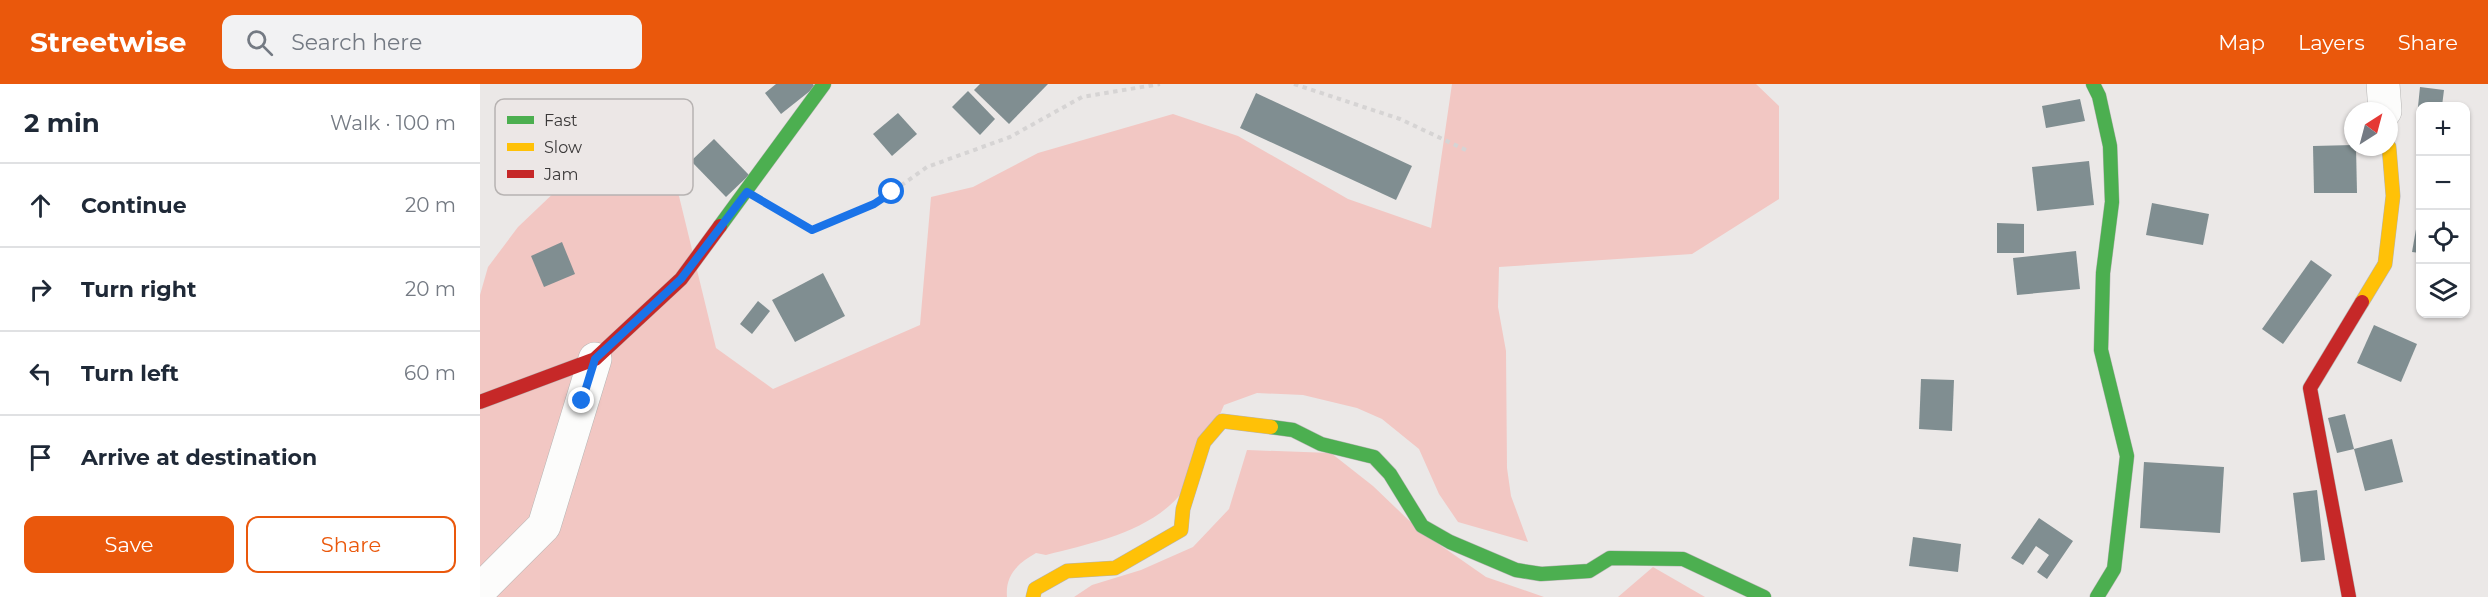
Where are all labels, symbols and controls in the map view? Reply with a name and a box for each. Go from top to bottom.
search box [222,15,642,69]
text: Streetwise [30,25,186,59]
icon: search [243,26,276,59]
text: Search here [291,29,422,56]
text: Map [2218,30,2265,55]
text: Layers [2298,30,2365,55]
text: Share [2398,30,2458,55]
legend [495,99,693,195]
north arrow [2344,102,2398,156]
map controls [2416,102,2470,318]
button: + [2416,102,2470,156]
text: 2 min [24,107,100,139]
text: Walk · 100 m [330,111,456,135]
text: Fast [544,111,578,130]
text: Slow [544,138,582,157]
button: − [2416,156,2470,210]
text: Jam [543,165,578,184]
route start [878,178,904,204]
icon: ahead [24,189,57,222]
text: Continue [81,192,187,219]
text: 20 m [405,193,456,217]
button: locate [2416,210,2470,264]
button: layers [2416,264,2470,318]
icon: right [24,273,57,306]
text: Turn right [81,276,196,303]
text: 20 m [405,277,456,301]
icon: left [24,357,57,390]
text: Turn left [81,360,179,387]
text: 60 m [404,361,456,385]
route end [568,387,594,413]
icon: arrive [24,441,57,474]
text: Arrive at destination [81,444,317,471]
button: Save [24,516,234,573]
button: Share [246,516,456,573]

